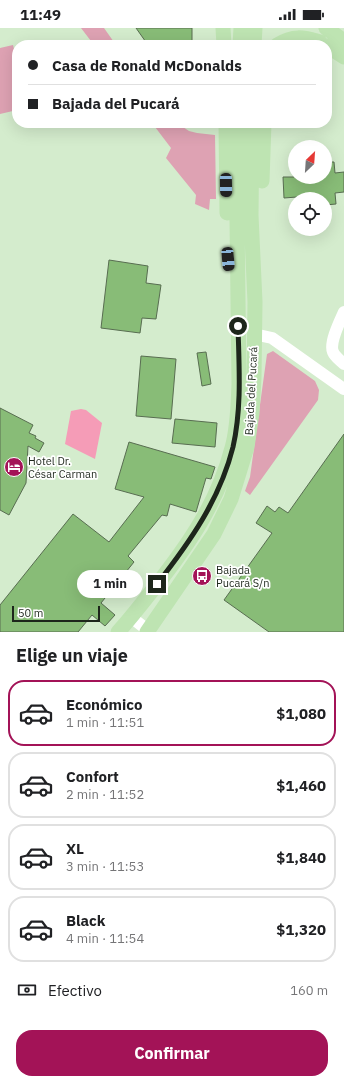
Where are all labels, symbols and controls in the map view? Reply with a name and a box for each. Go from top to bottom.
text: 11:49 [20,5,61,24]
text: Casa de Ronald McDonalds [52,56,242,75]
text: Bajada del Pucará [52,94,180,113]
north arrow [288,140,332,184]
map controls [288,140,332,236]
car [220,173,232,197]
button: locate [288,192,332,236]
car [221,247,235,271]
route start [229,317,247,335]
street label: Bajada del Pucará [242,346,260,436]
place label: Hotel Dr. César Carman [28,454,97,481]
hotel icon: Hotel Dr. César Carman [3,456,25,478]
place label: Bajada Pucará S/n [216,563,270,590]
bus stop icon: Bajada Pucará S/n [191,565,213,587]
callout: 1 min [77,570,143,598]
text: 1 min [93,575,127,592]
route end [148,575,166,593]
scale bar [12,604,100,623]
text: 50 m [18,606,43,620]
text: Elige un viaje [16,644,128,667]
icon: car [18,695,54,731]
text: Económico [66,695,142,714]
text: $1,080 [276,704,326,723]
text: 1 min · 11:51 [66,714,144,731]
icon: car [18,767,54,803]
text: Confort [66,767,119,786]
text: $1,460 [276,776,326,795]
text: 2 min · 11:52 [66,786,144,803]
icon: car [18,839,54,875]
text: XL [66,839,84,858]
text: $1,840 [276,848,326,867]
text: 3 min · 11:53 [66,858,144,875]
icon: car [18,911,54,947]
text: Black [66,911,106,930]
text: $1,320 [276,920,326,939]
text: 4 min · 11:54 [66,930,144,947]
icon: cash [16,979,38,1001]
text: Efectivo [48,981,102,1000]
text: 160 m [290,982,328,999]
button: Confirmar [16,1030,328,1076]

